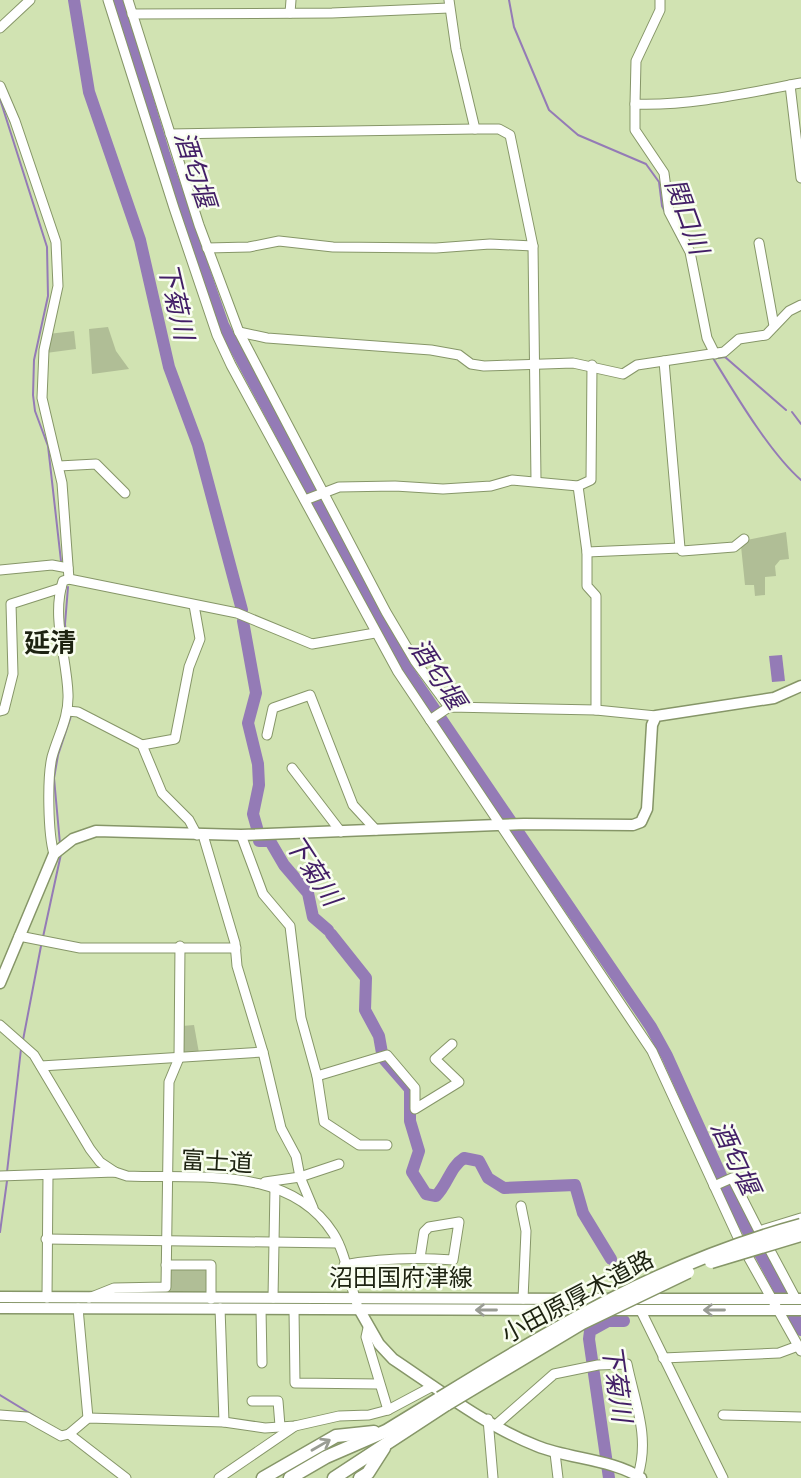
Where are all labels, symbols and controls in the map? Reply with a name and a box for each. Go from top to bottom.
water label: 酒匂堰 [168,127,225,215]
water label: 関口川 [659,174,718,261]
water label: 下菊川 [152,259,203,346]
district label: 延清 [24,625,76,659]
water label: 酒匂堰 [402,631,476,718]
water label: 下菊川 [278,828,351,914]
water label: 酒匂堰 [704,1114,770,1203]
street label: 富士道 [180,1143,254,1179]
street label: 小田原厚木道路 [495,1242,659,1350]
street label: 沼田国府津線 [329,1261,473,1293]
one-way arrow [475,1303,498,1317]
one-way arrow [702,1303,725,1317]
water label: 下菊川 [596,1342,641,1427]
one-way arrow [311,1438,331,1452]

